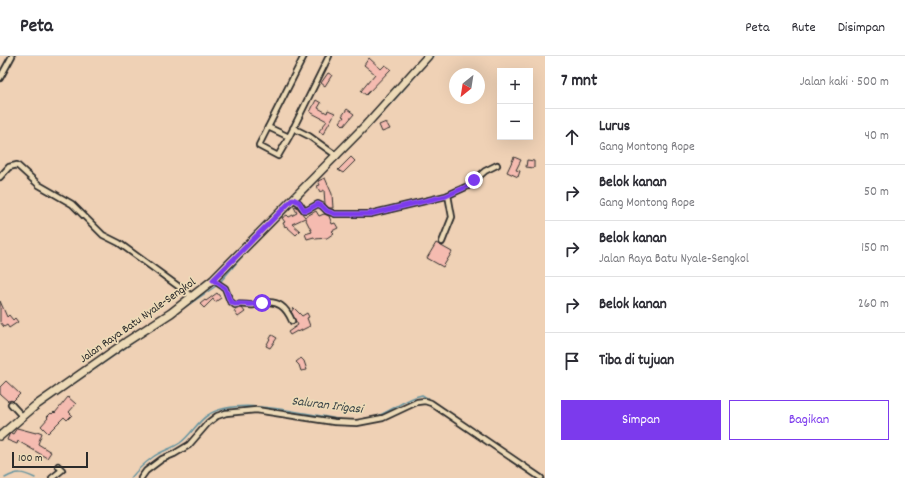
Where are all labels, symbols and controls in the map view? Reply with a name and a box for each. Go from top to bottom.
text: Peta [20,14,53,41]
text: Peta [745,18,769,38]
text: Rute [791,18,816,38]
text: Disimpan [838,18,885,38]
north arrow [449,68,485,104]
map controls [497,68,533,140]
button: + [497,68,533,104]
text: 7 mnt [561,70,597,94]
text: Jalan kaki · 500 m [800,73,889,92]
button: − [497,104,533,140]
text: Lurus [599,116,630,138]
icon: ahead [561,126,583,148]
text: 40 m [865,127,889,146]
text: Gang Montong Rope [599,138,695,157]
route end [465,171,483,189]
text: Belok kanan [599,172,667,194]
icon: right [561,182,583,204]
text: 50 m [864,183,889,202]
text: Gang Montong Rope [599,194,695,213]
text: Belok kanan [599,228,667,250]
icon: right [561,238,583,260]
text: 150 m [861,239,889,258]
text: Jalan Raya Batu Nyale-Sengkol [599,250,749,269]
street label: Jalan Raya Batu Nyale-Sengkol [76,274,200,368]
route start [253,294,271,312]
icon: right [561,294,583,316]
text: Belok kanan [599,294,667,316]
text: 260 m [858,295,889,314]
icon: arrive [561,350,583,372]
text: Tiba di tujuan [599,350,674,372]
water label: Saluran Irigasi [290,392,366,420]
button: Simpan [561,400,721,440]
button: Bagikan [729,400,889,440]
scale bar [12,450,88,469]
text: 100 m [18,451,42,467]

